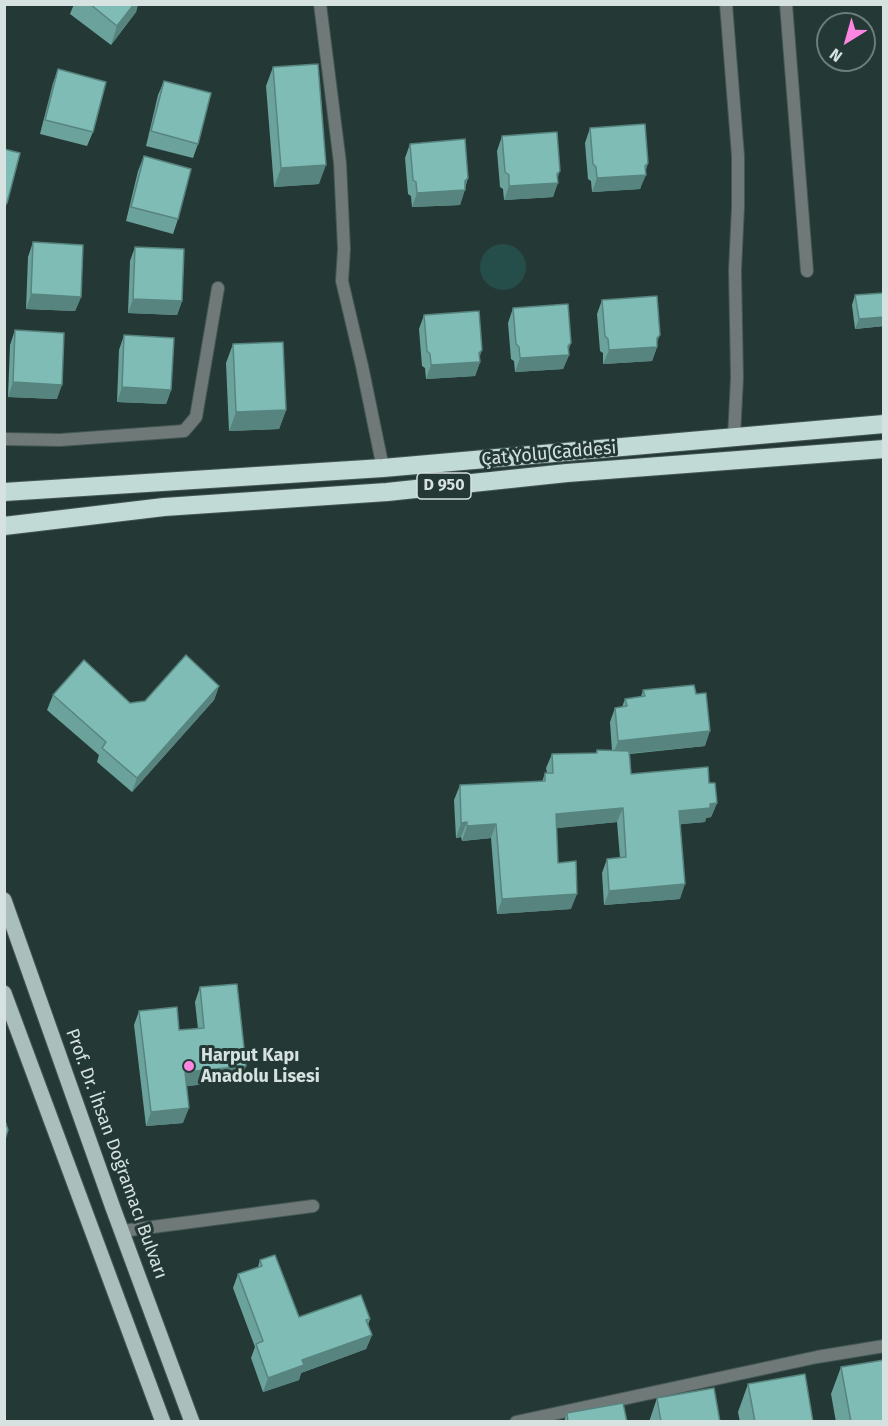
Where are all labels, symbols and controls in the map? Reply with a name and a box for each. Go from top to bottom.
north arrow [816,12,876,72]
text: N [826,44,846,66]
street label: Çat Yolu Caddesi [481,437,617,471]
road number: D 950 [417,473,471,499]
street label: Prof. Dr. İhsan Doğramacı Bulvarı [61,1026,171,1282]
place label: Harput Kapı Anadolu Lisesi [201,1045,320,1088]
marker: Harput Kapı Anadolu Lisesi [182,1059,196,1073]

